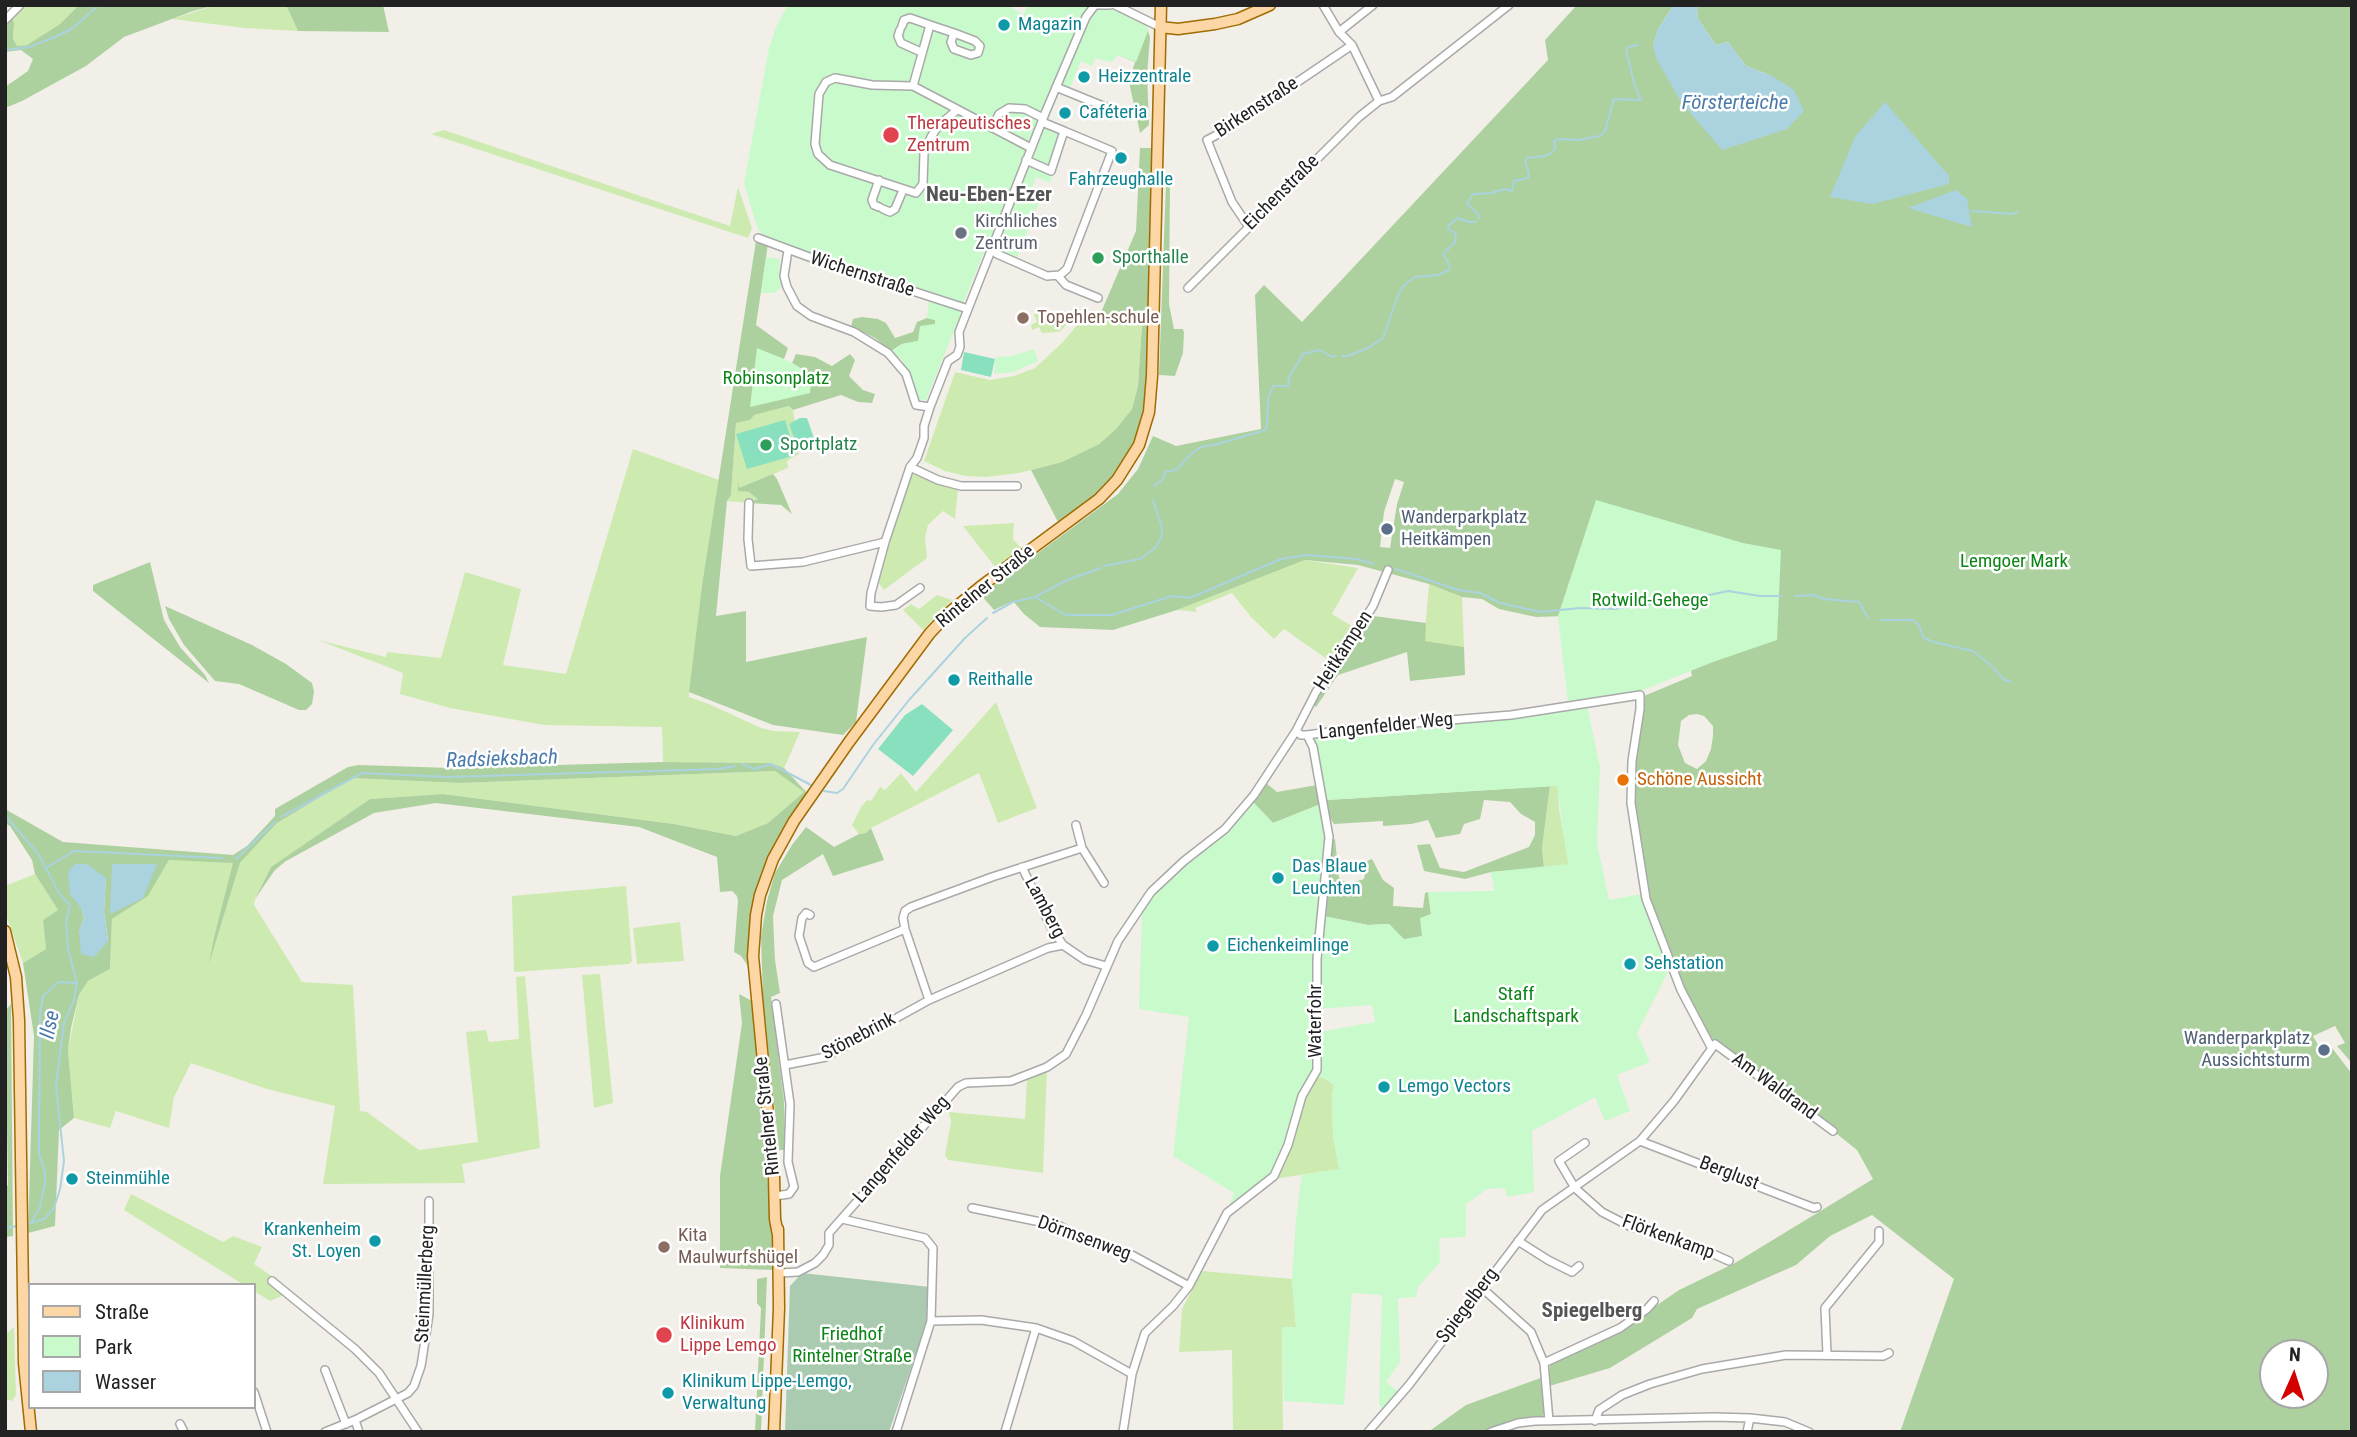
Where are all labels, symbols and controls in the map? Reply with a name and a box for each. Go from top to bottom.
place label: Magazin [1018,14,1082,36]
marker: Magazin [996,17,1012,33]
place label: Heizzentrale [1098,66,1191,88]
marker: Heizzentrale [1076,69,1092,85]
street label: Birkenstraße [1211,73,1303,143]
water label: Försterteiche [1682,91,1788,117]
place label: Caféteria [1079,102,1147,124]
marker: Caféteria [1057,105,1073,121]
place label: Therapeutisches Zentrum [907,113,1031,157]
marker: Therapeutisches Zentrum [881,125,901,145]
marker: Fahrzeughalle [1113,150,1129,166]
street label: Eichenstraße [1239,150,1325,236]
place label: Fahrzeughalle [1069,169,1173,191]
district label: Neu-Eben-Ezer [926,183,1052,209]
place label: Kirchliches Zentrum [975,211,1058,255]
marker: Kirchliches Zentrum [953,225,969,241]
street label: Wichernstraße [807,247,917,303]
place label: Sporthalle [1112,247,1189,269]
marker: Sporthalle [1090,250,1106,266]
place label: Topehlen-schule [1037,307,1159,329]
marker: Topehlen-schule [1015,310,1031,326]
park label: Robinsonplatz [723,368,829,390]
place label: Sportplatz [780,434,857,456]
marker: Sportplatz [758,437,774,453]
place label: Wanderparkplatz Heitkämpen [1401,507,1527,551]
marker: Wanderparkplatz Heitkämpen [1379,521,1395,537]
street label: Rintelner Straße [932,541,1040,633]
park label: Lemgoer Mark [1960,551,2068,573]
park label: Rotwild-Gehege [1592,590,1708,612]
street label: Heitkämpen [1310,607,1378,695]
place label: Reithalle [968,669,1033,691]
marker: Reithalle [946,672,962,688]
street label: Langenfelder Weg [1318,709,1454,745]
water label: Radsieksbach [446,745,558,775]
place label: Schöne Aussicht [1637,769,1762,791]
marker: Schöne Aussicht [1615,772,1631,788]
place label: Das Blaue Leuchten [1292,856,1367,900]
marker: Das Blaue Leuchten [1270,870,1286,886]
street label: Lamberg [1019,874,1069,942]
place label: Eichenkeimlinge [1227,935,1349,957]
marker: Eichenkeimlinge [1205,938,1221,954]
place label: Sehstation [1644,953,1724,975]
marker: Sehstation [1622,956,1638,972]
street label: Waterfohr [1305,984,1327,1058]
park label: Staff Landschaftspark [1453,984,1579,1028]
water label: Ilse [36,1008,66,1042]
street label: Stönebrink [818,1008,900,1066]
place label: Wanderparkplatz Aussichtsturm [2184,1028,2310,1072]
marker: Wanderparkplatz Aussichtsturm [2316,1042,2332,1058]
street label: Am Waldrand [1727,1048,1821,1126]
street label: Rintelner Straße [750,1055,786,1177]
place label: Lemgo Vectors [1398,1076,1511,1098]
marker: Lemgo Vectors [1376,1079,1392,1095]
street label: Langenfelder Weg [849,1092,955,1208]
street label: Berglust [1696,1152,1762,1196]
place label: Steinmühle [86,1168,170,1190]
marker: Steinmühle [64,1171,80,1187]
street label: Flörkenkamp [1619,1211,1717,1265]
street label: Dörmsenweg [1034,1212,1134,1266]
place label: Krankenheim St. Loyen [264,1219,361,1263]
street label: Steinmüllerberg [412,1224,440,1344]
place label: Kita Maulwurfshügel [678,1225,798,1269]
marker: Krankenheim St. Loyen [367,1233,383,1249]
marker: Kita Maulwurfshügel [656,1239,672,1255]
street label: Spiegelberg [1432,1264,1504,1348]
legend [28,1283,256,1409]
district label: Spiegelberg [1542,1299,1642,1325]
text: Straße [95,1300,149,1324]
place label: Klinikum Lippe Lemgo [680,1313,777,1357]
park label: Friedhof Rintelner Straße [792,1324,912,1368]
marker: Klinikum Lippe Lemgo [654,1325,674,1345]
text: Park [95,1335,132,1359]
north arrow [2259,1339,2329,1409]
text: N [2289,1343,2301,1366]
text: Wasser [95,1370,156,1394]
place label: Klinikum Lippe-Lemgo, Verwaltung [682,1371,852,1415]
marker: Klinikum Lippe-Lemgo, Verwaltung [660,1385,676,1401]

